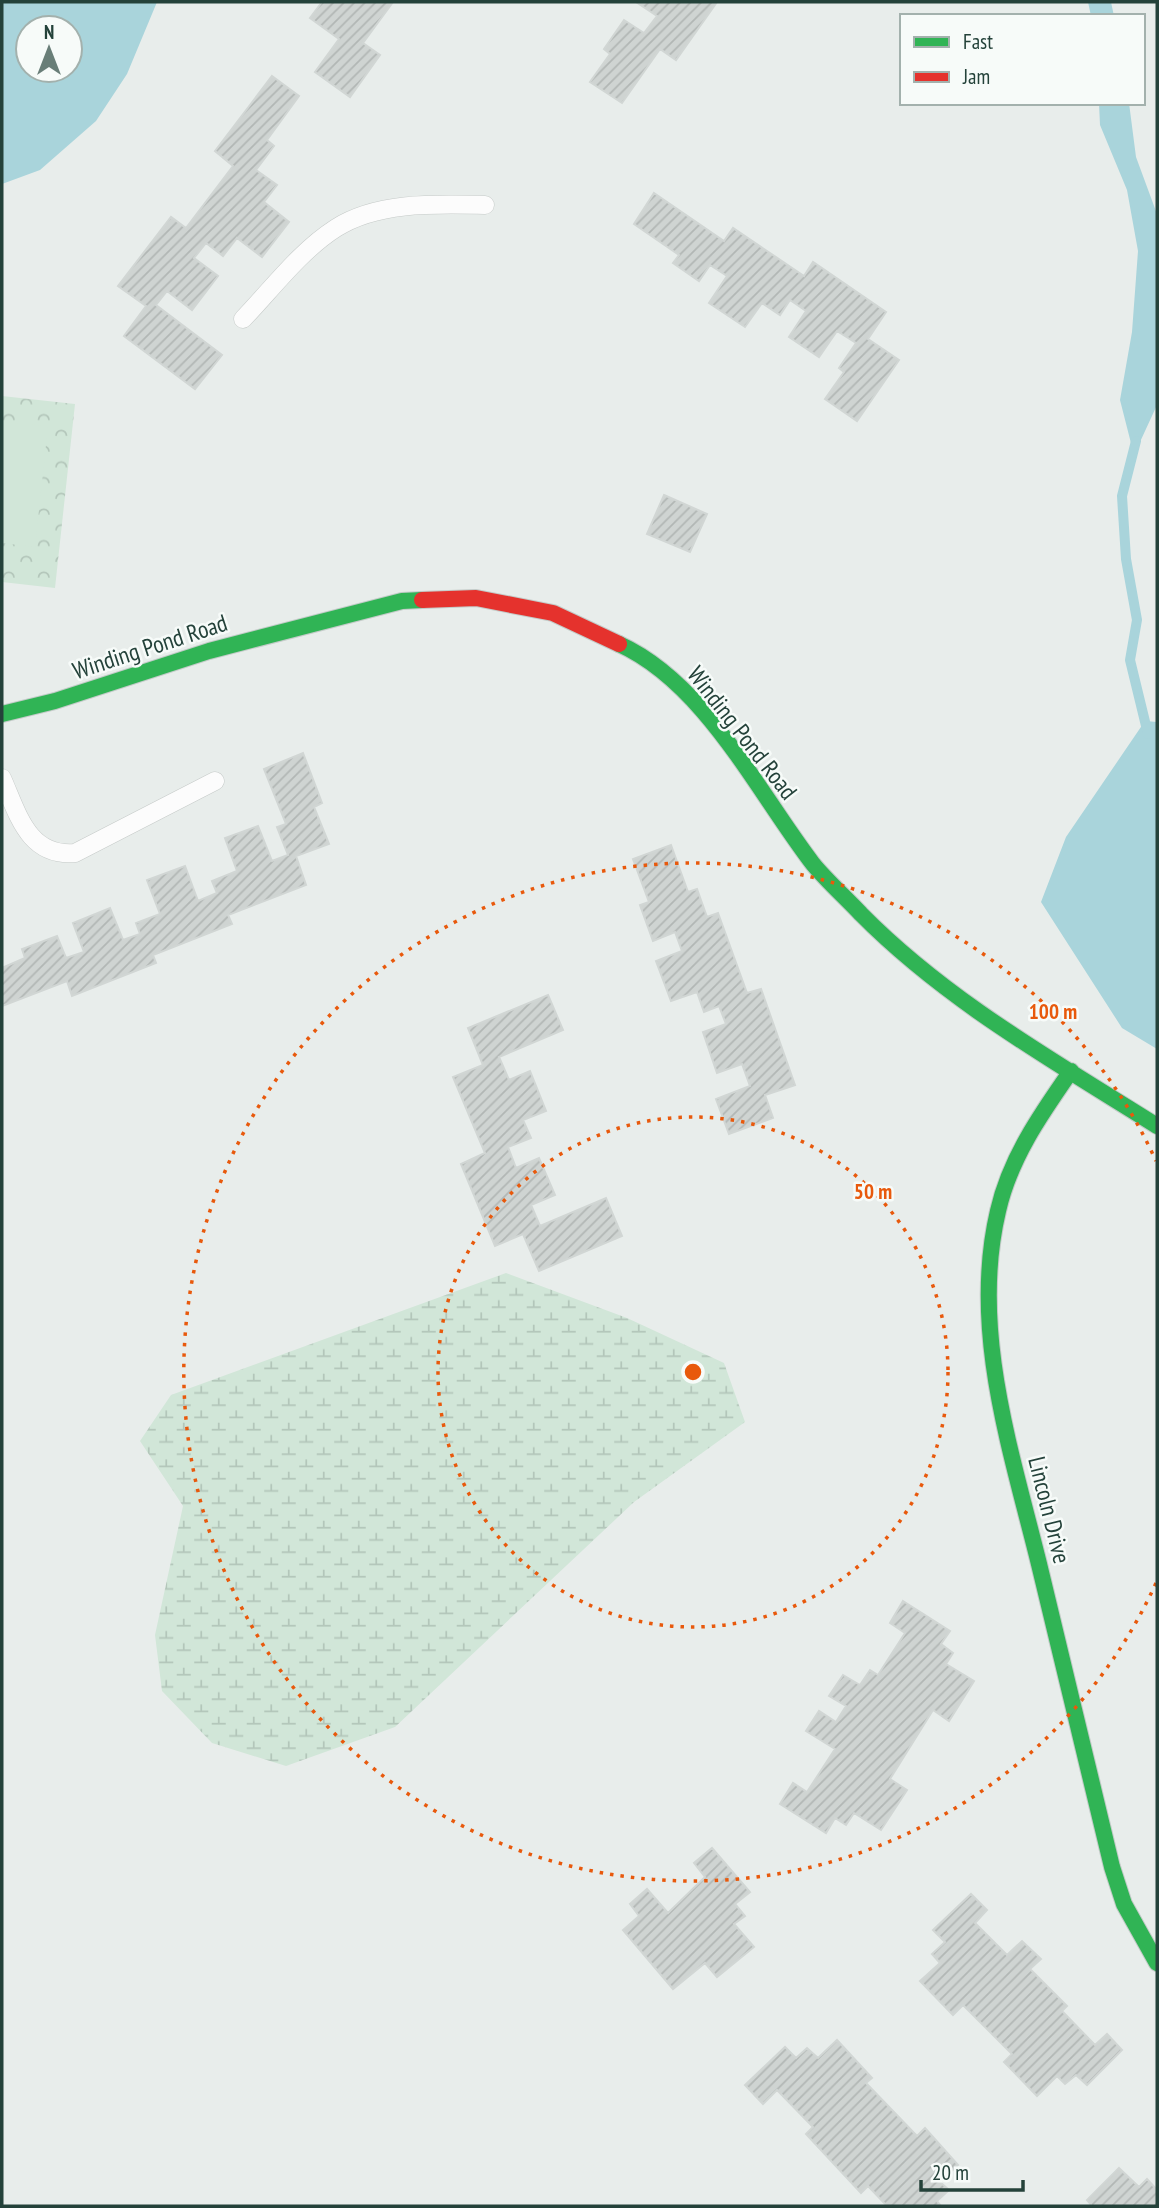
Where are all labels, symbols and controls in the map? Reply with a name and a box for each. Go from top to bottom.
north arrow [14,14,84,84]
legend [900,14,1145,105]
text: N [44,20,54,44]
text: Fast [963,28,993,55]
text: Jam [962,63,990,90]
street label: Winding Pond Road [69,607,231,686]
street label: Winding Pond Road [681,660,804,806]
text: 100 m [1029,998,1077,1025]
text: 50 m [854,1178,892,1205]
centre of rings [681,1360,705,1384]
street label: Lincoln Drive [1021,1453,1078,1567]
scale bar [921,2148,1023,2192]
text: 20 m [932,2159,969,2186]

